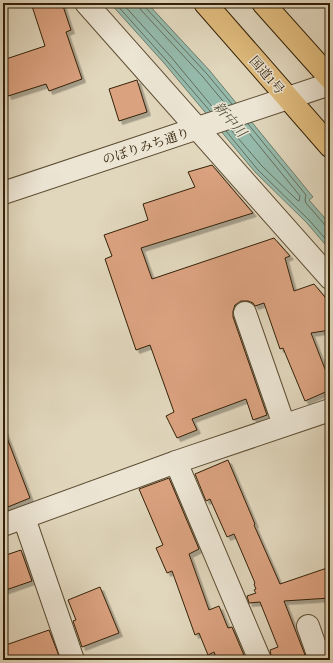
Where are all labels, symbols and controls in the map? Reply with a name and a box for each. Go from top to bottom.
street label: 国道1号 [246,52,288,98]
water label: 新中川 [209,97,252,142]
street label: のぼりみち通り [100,124,192,168]

